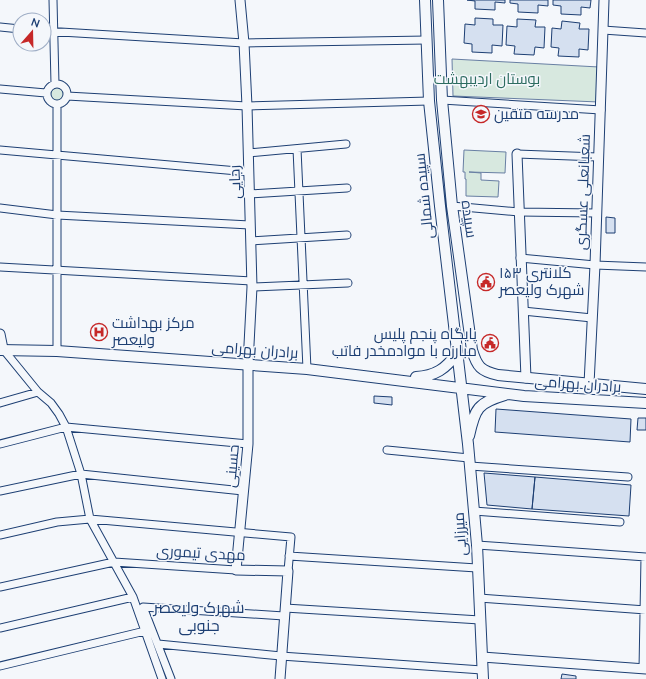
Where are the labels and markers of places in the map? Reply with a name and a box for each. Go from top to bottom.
school or university icon: مدرسه متقین [471,104,491,124]
place label: مدرسه متقین [494,104,579,124]
place label: کلانتری ۱۵۳ شهرک ولیعصر [498,263,585,300]
public building icon: کلانتری ۱۵۳ شهرک ولیعصر [476,272,496,292]
place label: مرکز بهداشت ولیعصر [111,313,195,349]
hospital icon: مرکز بهداشت ولیعصر [89,322,109,342]
place label: پایگاه پنجم پلیس مبارزه با موادمخدر فاتب [332,324,477,360]
public building icon: پایگاه پنجم پلیس مبارزه با موادمخدر فاتب [480,333,500,353]

